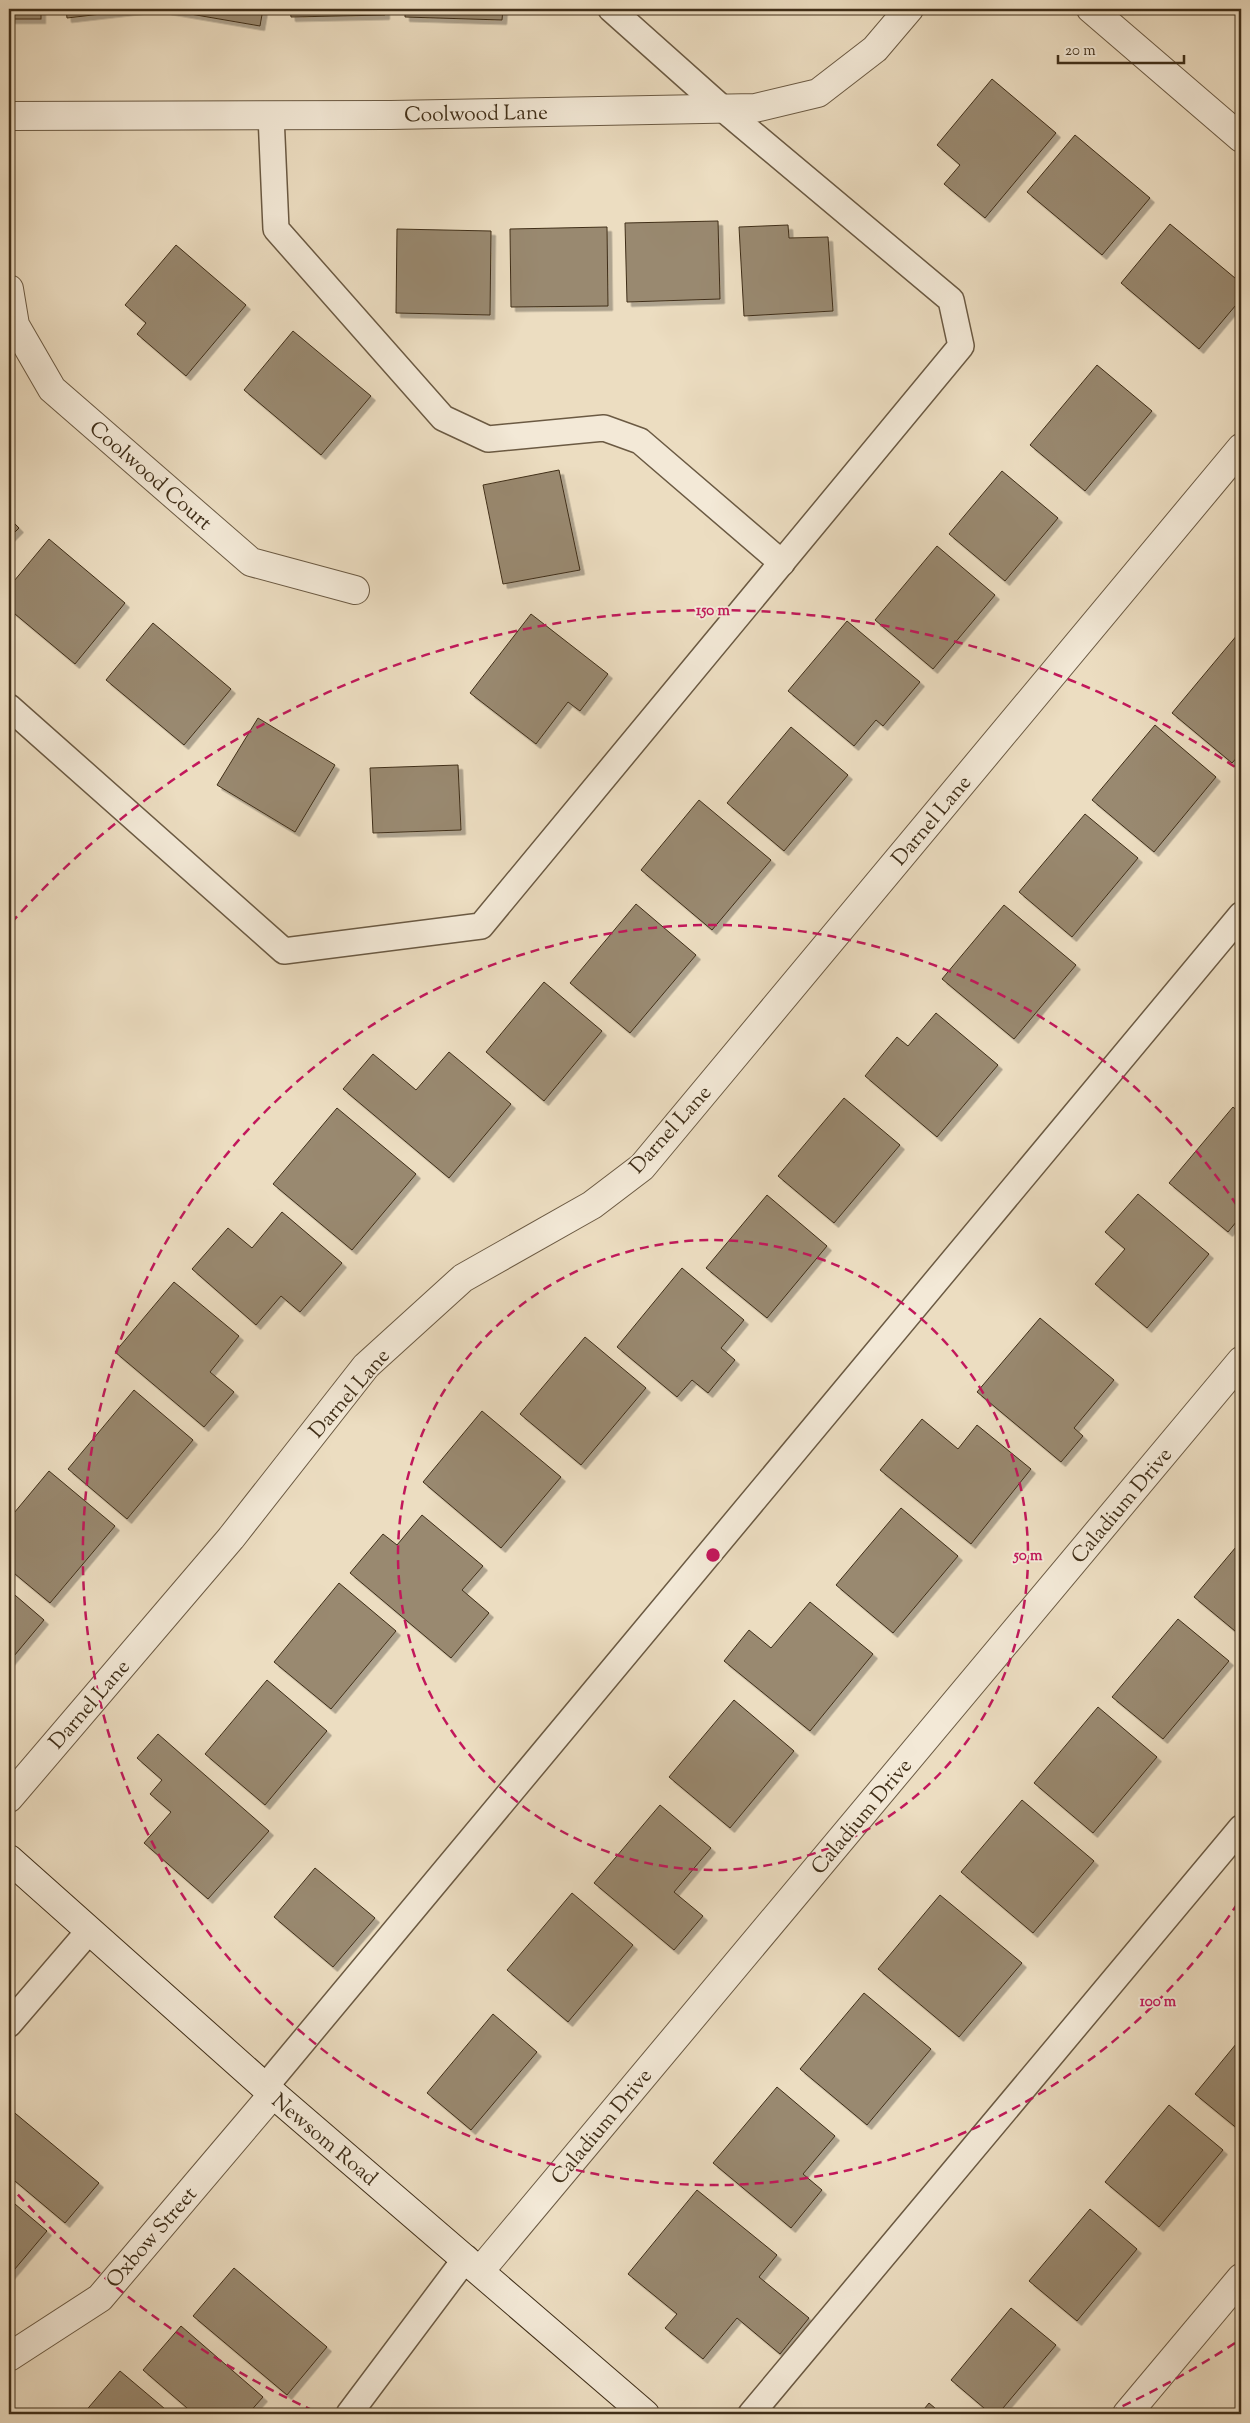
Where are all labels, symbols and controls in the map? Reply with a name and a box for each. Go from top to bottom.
scale bar [1058,32,1184,64]
text: 20 m [1065,41,1096,62]
street label: Coolwood Lane [404,99,548,131]
street label: Coolwood Court [82,415,218,538]
text: 150 m [696,601,730,622]
street label: Darnel Lane [886,769,980,873]
street label: Darnel Lane [623,1079,720,1181]
street label: Darnel Lane [303,1343,398,1446]
street label: Caladium Drive [1065,1442,1180,1571]
centre of rings [704,1546,722,1564]
text: 50 m [1013,1546,1043,1567]
street label: Darnel Lane [43,1654,138,1757]
street label: Caladium Drive [805,1753,920,1882]
text: 100 m [1140,1992,1177,2013]
street label: Caladium Drive [545,2063,660,2192]
street label: Newsom Road [264,2087,383,2194]
street label: Oxbow Street [100,2181,205,2296]

